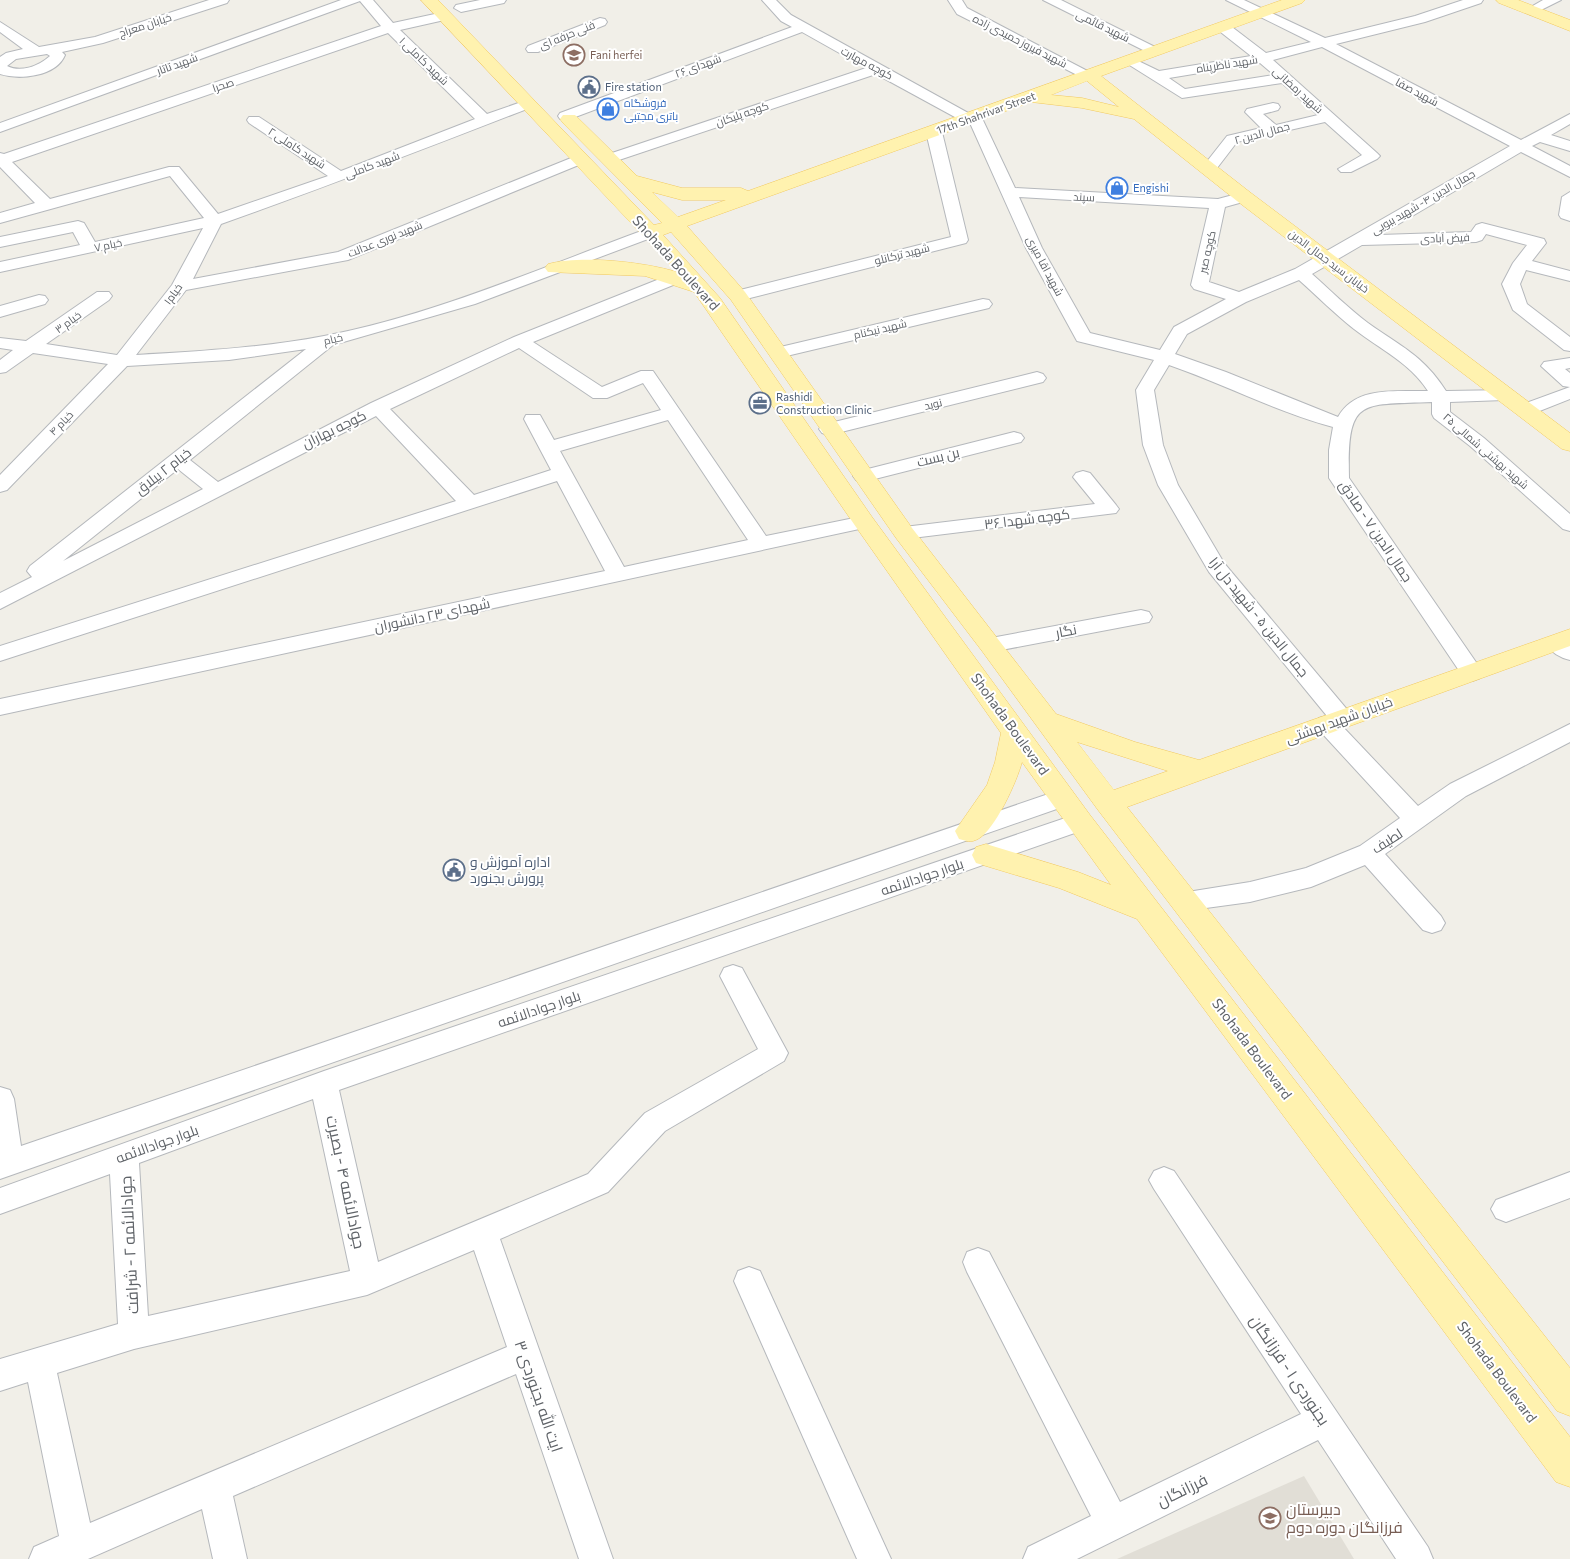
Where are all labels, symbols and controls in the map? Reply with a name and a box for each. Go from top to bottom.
street label: شهید قائمی [1074,7,1132,45]
street label: خیابان معراج [117,10,174,41]
street label: شهید فیروز حمیدی زاده [970,11,1070,71]
street label: فنی حرفه ای [537,17,597,53]
street label: شهید کاملی ۱ [396,34,452,88]
school or university icon: Fani herfei [562,43,586,67]
street label: کوچه مهارت [839,43,896,83]
place label: Fani herfei [590,48,642,61]
street label: شهید تاتار [154,50,200,78]
street label: شهدای ۲۶ [673,51,723,81]
street label: شهید ناظرپناه [1195,52,1259,76]
street label: شهید رمضانی [1270,64,1326,116]
street label: صحرا [210,75,236,95]
public building icon: Fire station [577,75,601,99]
street label: شهید صفا [1393,75,1441,109]
place label: Fire station [605,80,662,93]
street label: 17th Shahrivar Street [935,88,1038,136]
place label: فروشگاه باتری مجتبی [624,96,678,123]
shop icon: فروشگاه باتری مجتبی [596,97,620,121]
street label: کوچه پلیکان [714,98,770,130]
street label: جمال الدین ۲ [1233,119,1291,147]
street label: شهید کاملی ۲ [266,124,328,172]
street label: شهید کاملی [342,148,402,182]
street label: جمال الدین ۴- شهید ببویی [1369,167,1477,237]
shop icon: Engishi [1105,176,1129,200]
place label: Engishi [1133,181,1169,194]
street label: سپند [1073,189,1095,205]
street label: Shohada Boulevard [629,212,723,314]
street label: شهید نوری عدالت [346,218,424,260]
street label: خیابان سید جمال الدین [1286,226,1372,296]
street label: کوچه صبر [1195,229,1219,276]
street label: فیض آبادی [1420,230,1470,246]
street label: شهید اقا میری [1023,234,1067,298]
street label: خیام ۷ [93,235,124,256]
street label: شهید ترکانلو [873,240,931,268]
street label: خیام۱ [161,281,186,308]
street label: خیام ۳ [52,308,84,337]
street label: شهید نیکنام [852,316,908,343]
street label: خیام [322,330,344,349]
place label: Rashidi Construction Clinic [776,390,872,416]
office icon: Rashidi Construction Clinic [748,391,772,415]
street label: نوید [923,395,944,413]
street label: کوچه بهاران [299,406,370,453]
street label: خیام ۴ [46,408,77,439]
street label: ۲۵ شهید بهشتی شمالی [1440,410,1532,492]
street label: خیام ۲ ییلاق [131,443,196,499]
street label: بن بست [915,443,961,470]
street label: جمال الدین ۷ - صادق [1335,477,1417,585]
street label: کوچه شهدا ۳۶ [983,505,1071,534]
street label: جمال الدین ۵ - شهید دل آرا [1205,554,1313,680]
street label: شهدای ۲۳ دانشوران [372,594,491,635]
street label: نگار [1053,620,1078,641]
street label: Shohada Boulevard [968,669,1053,778]
street label: خیابان شهید بهشتی [1283,692,1395,747]
street label: لطیف [1368,824,1405,857]
place label: اداره آموزش و پرورش بجنورد [470,853,551,888]
street label: بلوار جوادالائمه [878,854,966,899]
public building icon: اداره آموزش و پرورش بجنورد [442,858,466,882]
street label: بلوار جوادالائمه [495,986,583,1031]
street label: Shohada Boulevard [1209,995,1296,1102]
street label: جوادالائمه ۴ - بصیرت [322,1114,370,1250]
street label: بلوار جوادالائمه [113,1121,200,1166]
street label: جوادالائمه ۲ - شرافت [115,1175,143,1315]
street label: بجنوردی ۱ - فرزانگان [1245,1311,1334,1430]
street label: Shohada Boulevard [1454,1318,1541,1425]
street label: ایت الله بجنوردی ۳ [510,1337,567,1455]
street label: فرزانگان [1153,1469,1211,1512]
place label: دبیرستان فرزانگان دوره دوم [1286,1499,1403,1539]
school or university icon: دبیرستان فرزانگان دوره دوم [1258,1506,1282,1530]

